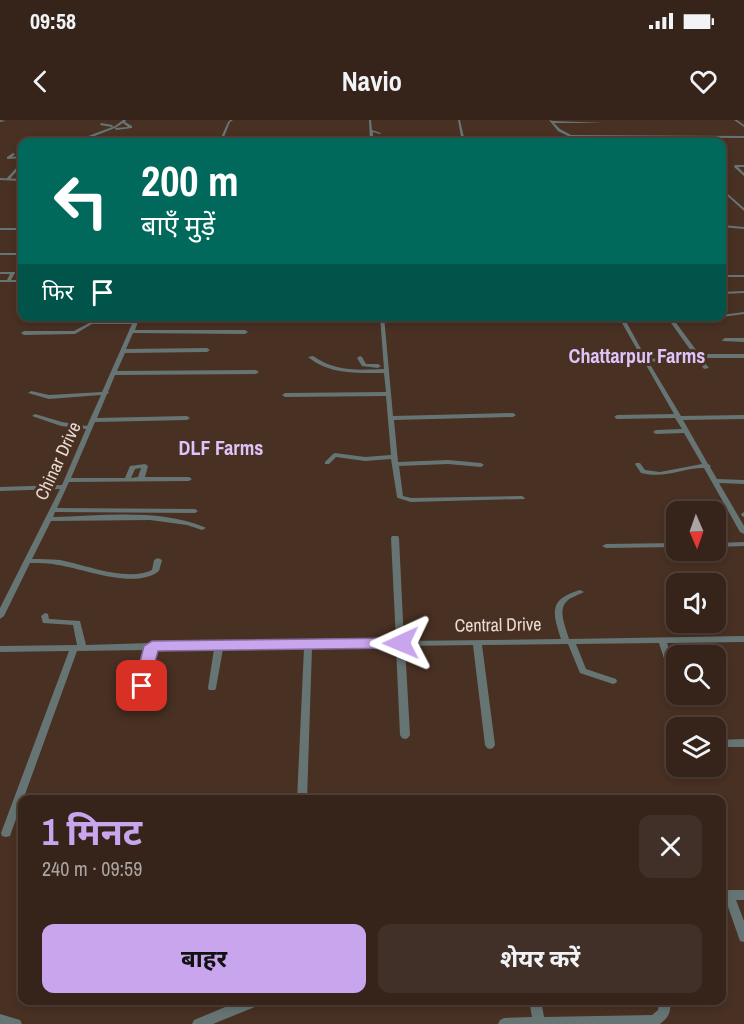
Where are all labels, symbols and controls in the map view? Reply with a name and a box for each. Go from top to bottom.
text: 09:58 [30,6,76,36]
text: Navio [342,63,402,99]
icon: back [24,65,57,98]
icon: heart [687,65,720,98]
text: 200 m [141,153,239,209]
icon: left [42,162,120,240]
text: बाएँ मुड़ें [141,207,215,243]
icon: arrive [86,276,119,309]
text: फिर [42,277,74,307]
district label: Chattarpur Farms [569,342,705,369]
street label: Chinar Drive [29,418,87,504]
district label: DLF Farms [179,434,263,461]
north arrow [666,501,726,561]
map controls [666,501,726,777]
button: sound [666,573,726,633]
position arrow [369,611,433,675]
street label: Central Drive [454,611,542,638]
button: search [666,645,726,705]
pin [116,660,167,711]
icon: arrive [125,669,158,702]
button: layers [666,717,726,777]
text: 1 मिनट [42,808,142,856]
button: close [639,815,702,878]
text: 240 m · 09:59 [42,855,142,882]
button: बाहर [42,924,366,993]
button: शेयर करें [378,924,702,993]

